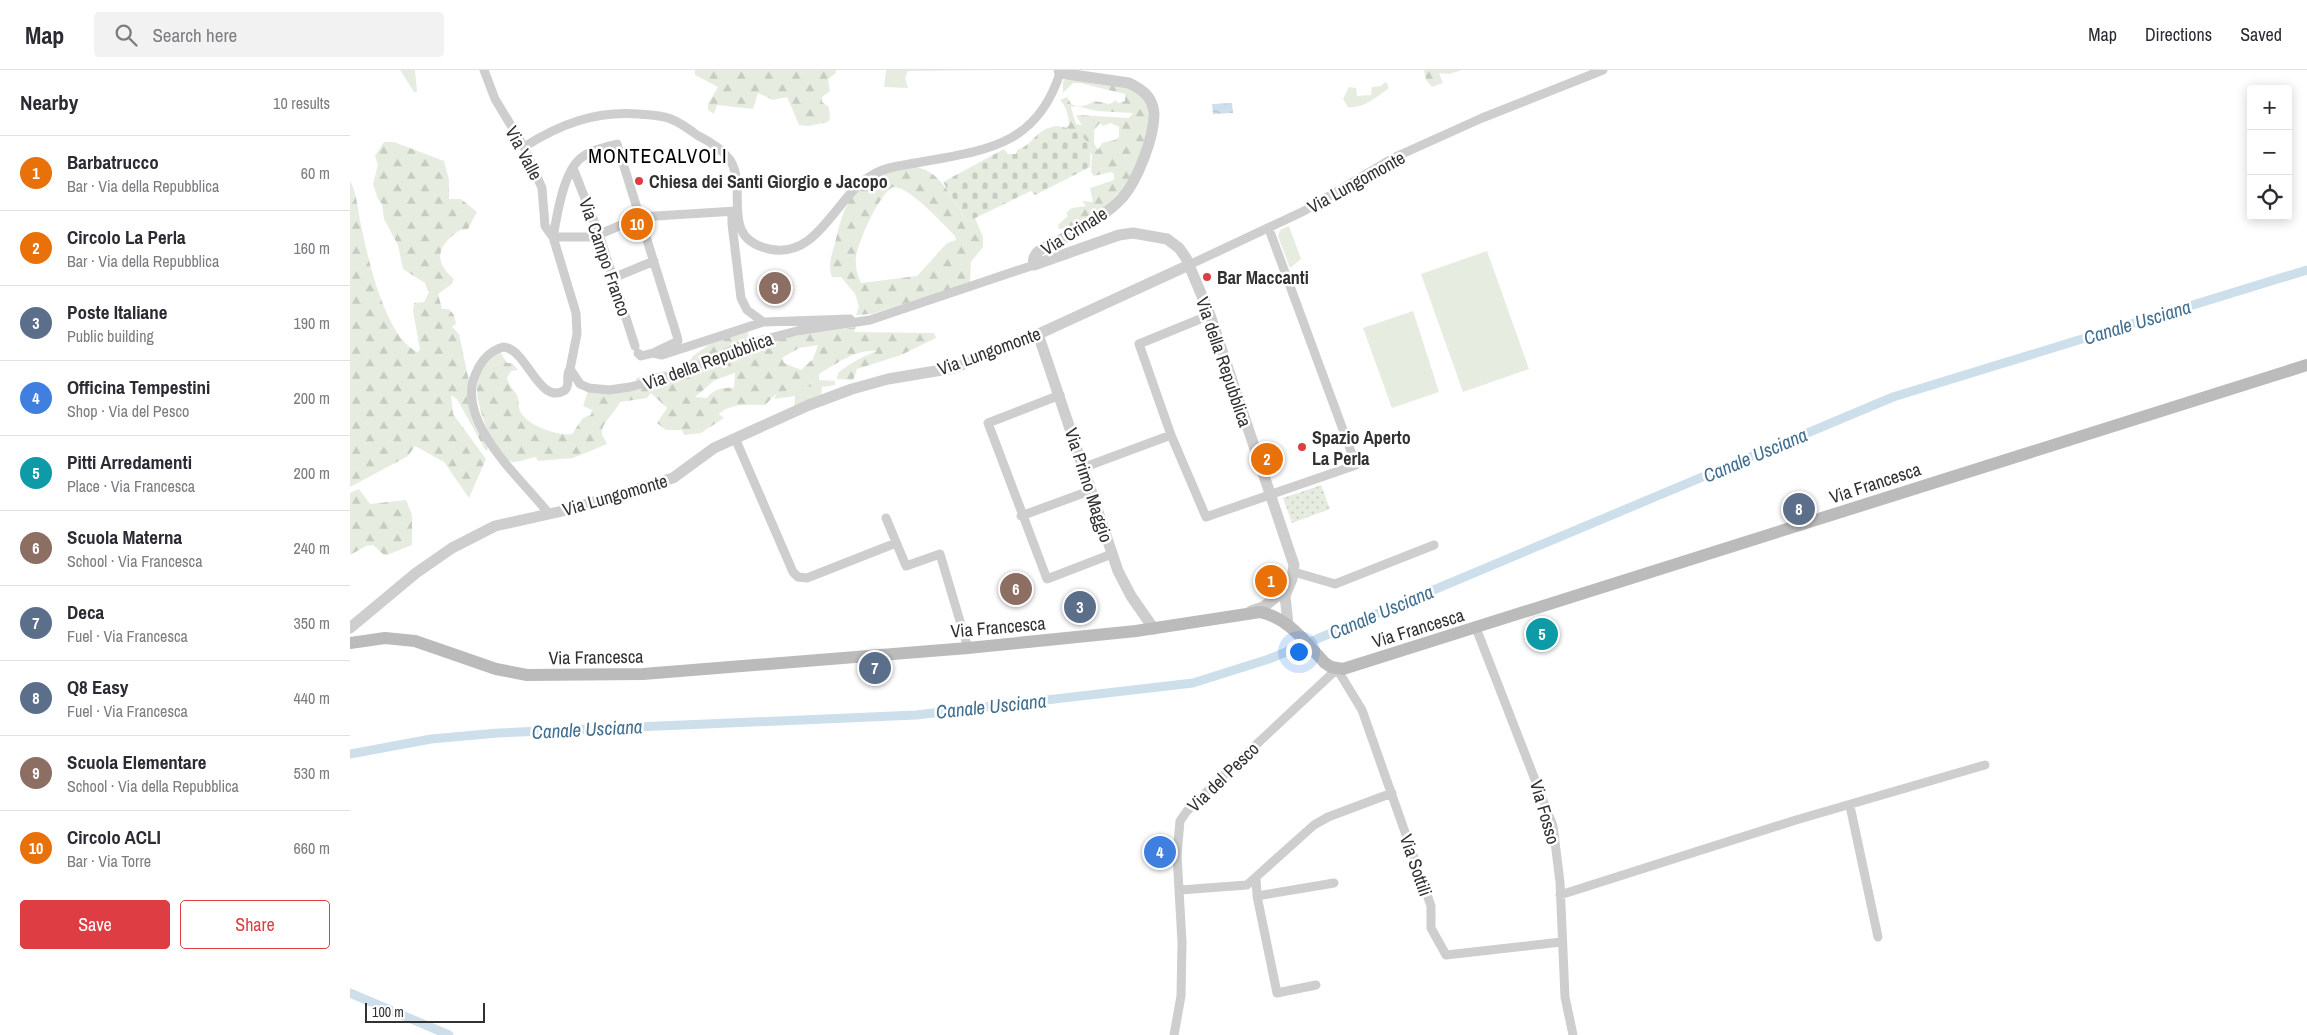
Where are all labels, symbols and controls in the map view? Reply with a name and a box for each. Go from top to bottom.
search box [94,12,444,57]
text: Map [25,19,64,51]
icon: search [112,21,140,49]
text: Search here [152,22,237,48]
text: Map [2088,22,2117,47]
text: Directions [2145,22,2212,47]
text: Saved [2240,22,2282,47]
map controls [2247,85,2292,220]
button: + [2247,85,2292,130]
text: Nearby [20,88,78,117]
text: 10 results [273,92,330,114]
street label: Via Valle [499,122,549,184]
button: − [2247,130,2292,175]
district label: MONTECALVOLI [588,142,728,169]
street label: Via Lungomonte [1303,145,1409,219]
text: Barbatrucco [67,149,159,175]
text: 1 [32,162,40,184]
text: 60 m [301,162,330,184]
place label: Chiesa dei Santi Giorgio e Jacopo [649,169,888,194]
text: Bar · Via della Repubblica [67,175,219,197]
marker: Chiesa dei Santi Giorgio e Jacopo [633,175,645,187]
button: locate [2247,175,2292,220]
street label: Via Campo Franco [573,194,637,320]
street label: Via Crinale [1036,201,1112,261]
pin: 10 [621,205,653,243]
text: Circolo La Perla [67,224,186,250]
text: 2 [32,237,40,259]
text: 160 m [294,237,330,259]
text: Bar · Via della Repubblica [67,250,219,272]
place label: Bar Maccanti [1217,265,1309,290]
pin: 9 [759,269,791,307]
marker: Bar Maccanti [1201,271,1213,283]
water label: Canale Usciana [2080,293,2194,351]
street label: Via della Repubblica [1190,294,1258,430]
text: Poste Italiane [67,299,167,325]
text: 3 [32,312,40,334]
text: 190 m [294,312,330,334]
street label: Via Lungomonte [934,321,1044,381]
text: Public building [67,325,154,347]
street label: Via della Repubblica [640,326,776,396]
text: Officina Tempestini [67,374,210,400]
text: 4 [32,387,40,409]
text: 200 m [294,387,330,409]
text: Shop · Via del Pesco [67,400,189,422]
water label: Canale Usciana [1699,421,1811,489]
street label: Via Primo Maggio [1059,425,1119,545]
place label: Spazio Aperto La Perla [1312,425,1411,471]
pin: 2 [1251,440,1283,478]
marker: Spazio Aperto La Perla [1296,441,1308,453]
text: Pitti Arredamenti [67,449,192,475]
street label: Via Francesca [1826,456,1924,510]
text: 5 [32,462,40,484]
text: 200 m [294,462,330,484]
street label: Via Lungomonte [560,468,670,522]
text: Place · Via Francesca [67,475,195,497]
pin: 8 [1783,490,1815,528]
text: Scuola Materna [67,524,182,550]
text: 6 [32,537,40,559]
text: 240 m [294,537,330,559]
text: School · Via Francesca [67,550,202,572]
pin: 1 [1255,562,1287,600]
pin: 6 [1000,570,1032,608]
water label: Canale Usciana [1325,578,1437,646]
pin: 3 [1064,588,1096,626]
text: Deca [67,599,104,625]
street label: Via Francesca [1369,602,1467,654]
street label: Via Francesca [950,610,1046,644]
text: 7 [32,612,40,634]
text: 350 m [294,612,330,634]
pin: 5 [1526,615,1558,653]
text: Fuel · Via Francesca [67,625,188,647]
your location [1286,639,1312,665]
street label: Via Francesca [548,644,644,670]
pin: 7 [859,649,891,687]
text: Q8 Easy [67,674,129,700]
text: 8 [32,687,40,709]
text: 440 m [294,687,330,709]
water label: Canale Usciana [935,687,1048,725]
text: Fuel · Via Francesca [67,700,188,722]
water label: Canale Usciana [531,713,643,745]
street label: Via del Pesco [1182,736,1264,818]
text: Scuola Elementare [67,749,206,775]
text: 9 [32,762,40,784]
text: 530 m [294,762,330,784]
text: School · Via della Repubblica [67,775,239,797]
street label: Via Fosso [1524,777,1566,847]
text: Circolo ACLI [67,824,161,850]
street label: Via Sottili [1394,831,1438,899]
pin: 4 [1144,833,1176,871]
text: 10 [29,837,43,859]
text: 660 m [294,837,330,859]
text: Bar · Via Torre [67,850,151,872]
button: Save [20,900,170,949]
button: Share [180,900,330,949]
scale bar [365,1000,485,1023]
text: 100 m [372,1003,404,1021]

